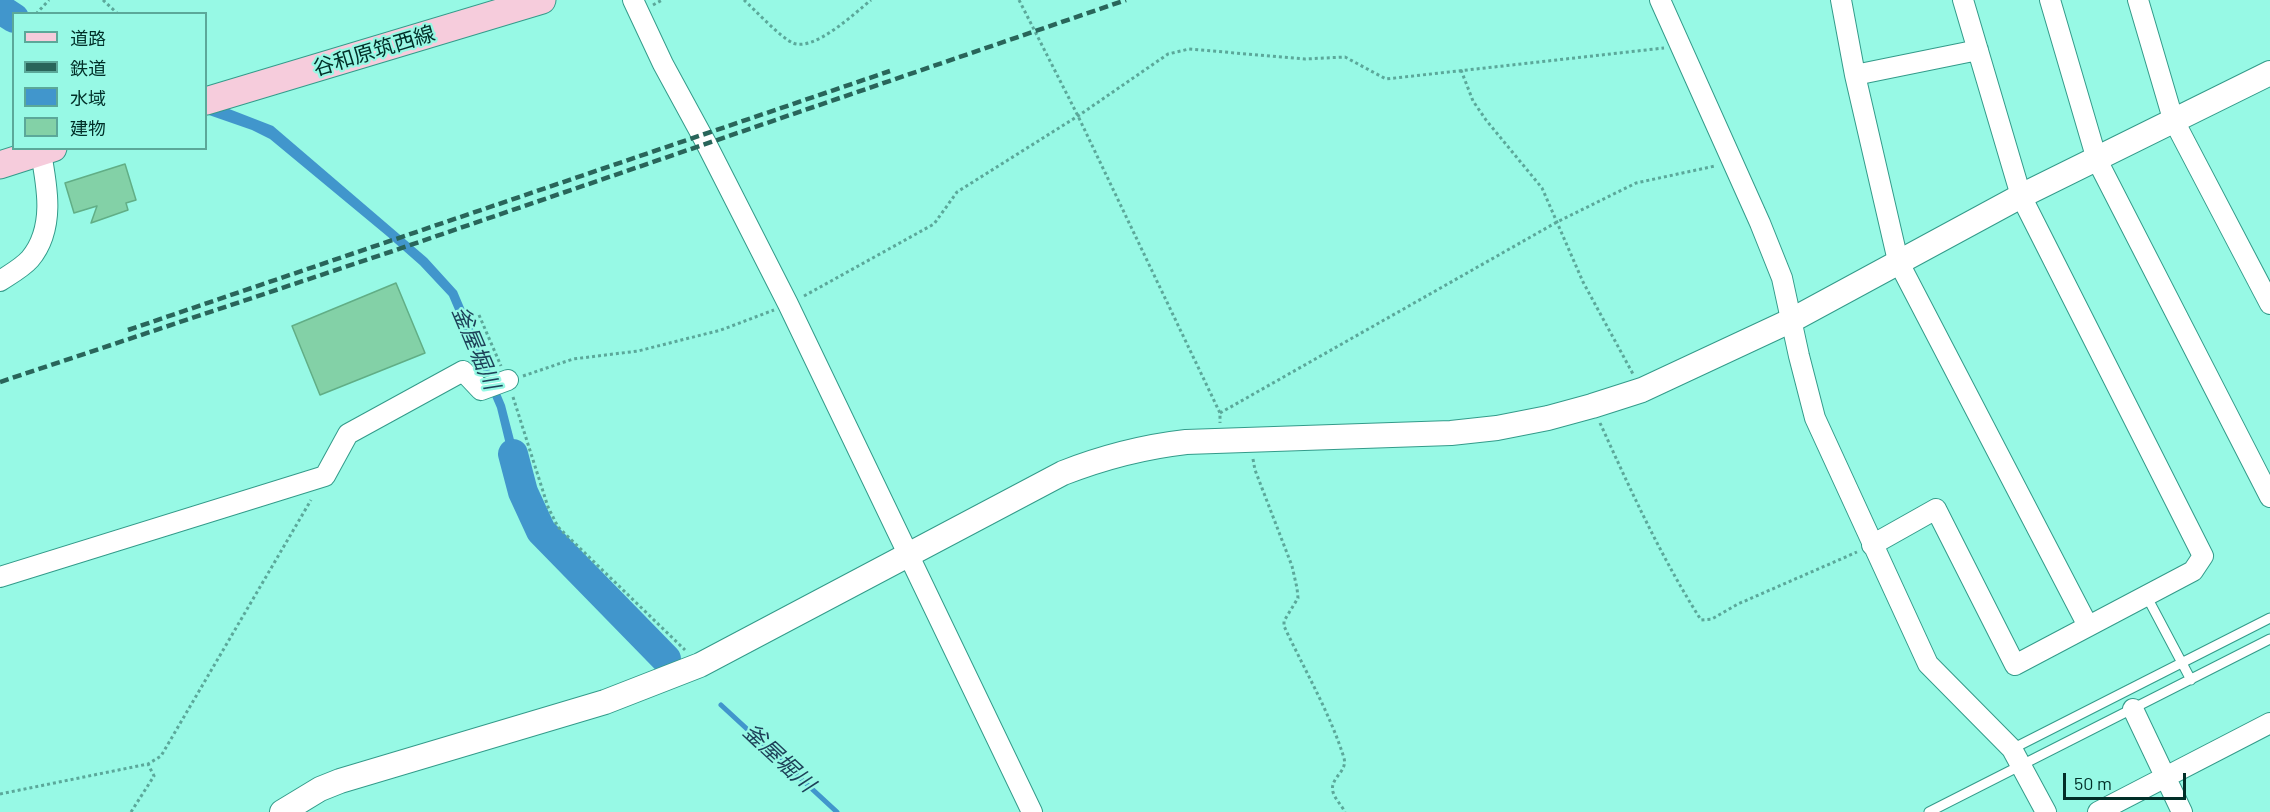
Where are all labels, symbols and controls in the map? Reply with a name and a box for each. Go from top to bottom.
legend [12,12,207,150]
street label: 谷和原筑西線 [310,21,438,81]
text: 道路 [70,27,106,49]
text: 鉄道 [70,57,106,79]
text: 水域 [70,87,106,109]
text: 建物 [70,117,106,139]
water label: 釜屋堀川 [447,302,505,394]
water label: 釜屋堀川 [738,718,820,798]
scale bar [2066,761,2189,799]
text: 50 m [2074,772,2112,794]

